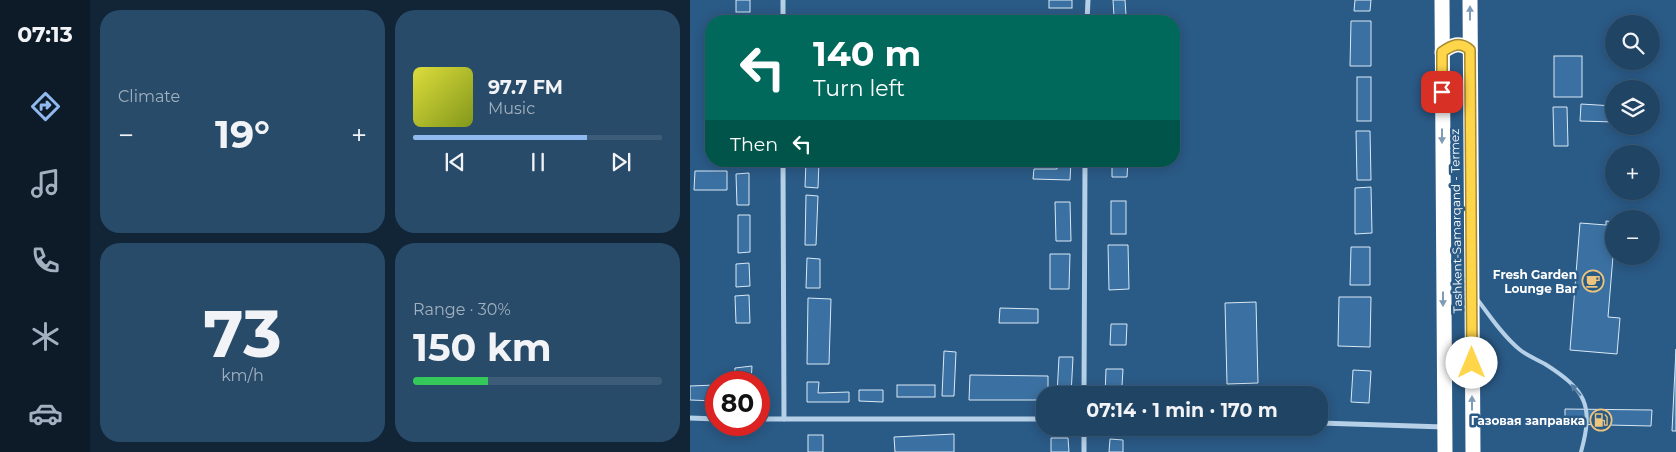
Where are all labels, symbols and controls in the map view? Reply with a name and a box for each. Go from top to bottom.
one-way arrow [1466,5,1474,21]
map controls [1605,15,1660,265]
button: search [1605,15,1660,70]
text: 07:13 [17,21,73,48]
text: 140 m [813,32,921,75]
icon: left [730,35,795,100]
pin [1421,71,1463,113]
text: Turn left [813,75,905,102]
text: 97.7 FM [488,76,563,99]
icon: arrive [1428,78,1456,106]
button: layers [1605,80,1660,135]
text: Climate [118,87,180,106]
icon: directions [28,89,63,124]
text: Music [488,99,535,118]
text: 19° [215,111,270,158]
text: − [118,118,134,152]
text: + [351,118,367,152]
one-way arrow [1438,128,1446,144]
street label: Tashkent-Samarqand - Termez [1447,129,1465,313]
icon: left [788,130,816,158]
text: Then [730,133,778,156]
button: + [1605,145,1660,200]
icon: previous [441,148,469,176]
icon: pause [524,148,552,176]
icon: next [607,148,635,176]
icon: music [28,166,63,201]
button: − [1605,210,1660,265]
icon: phone [28,243,63,278]
place label: Fresh Garden Lounge Bar [1493,267,1577,296]
cafe icon: Fresh Garden Lounge Bar [1581,269,1605,293]
one-way arrow [1439,291,1447,307]
text: 73 [203,294,282,373]
text: Range · 30% [413,300,511,319]
icon: climate [28,319,63,354]
text: 150 km [413,324,552,371]
position arrow [1445,336,1497,388]
text: km/h [221,366,264,385]
speed limit sign: 80 [705,371,770,436]
one-way arrow [1570,385,1582,397]
one-way arrow [1468,395,1476,411]
icon: car [28,396,63,431]
text: 07:14 · 1 min · 170 m [1086,399,1278,422]
fuel station icon: Газовая заправка [1589,408,1613,432]
place label: Газовая заправка [1471,413,1585,428]

